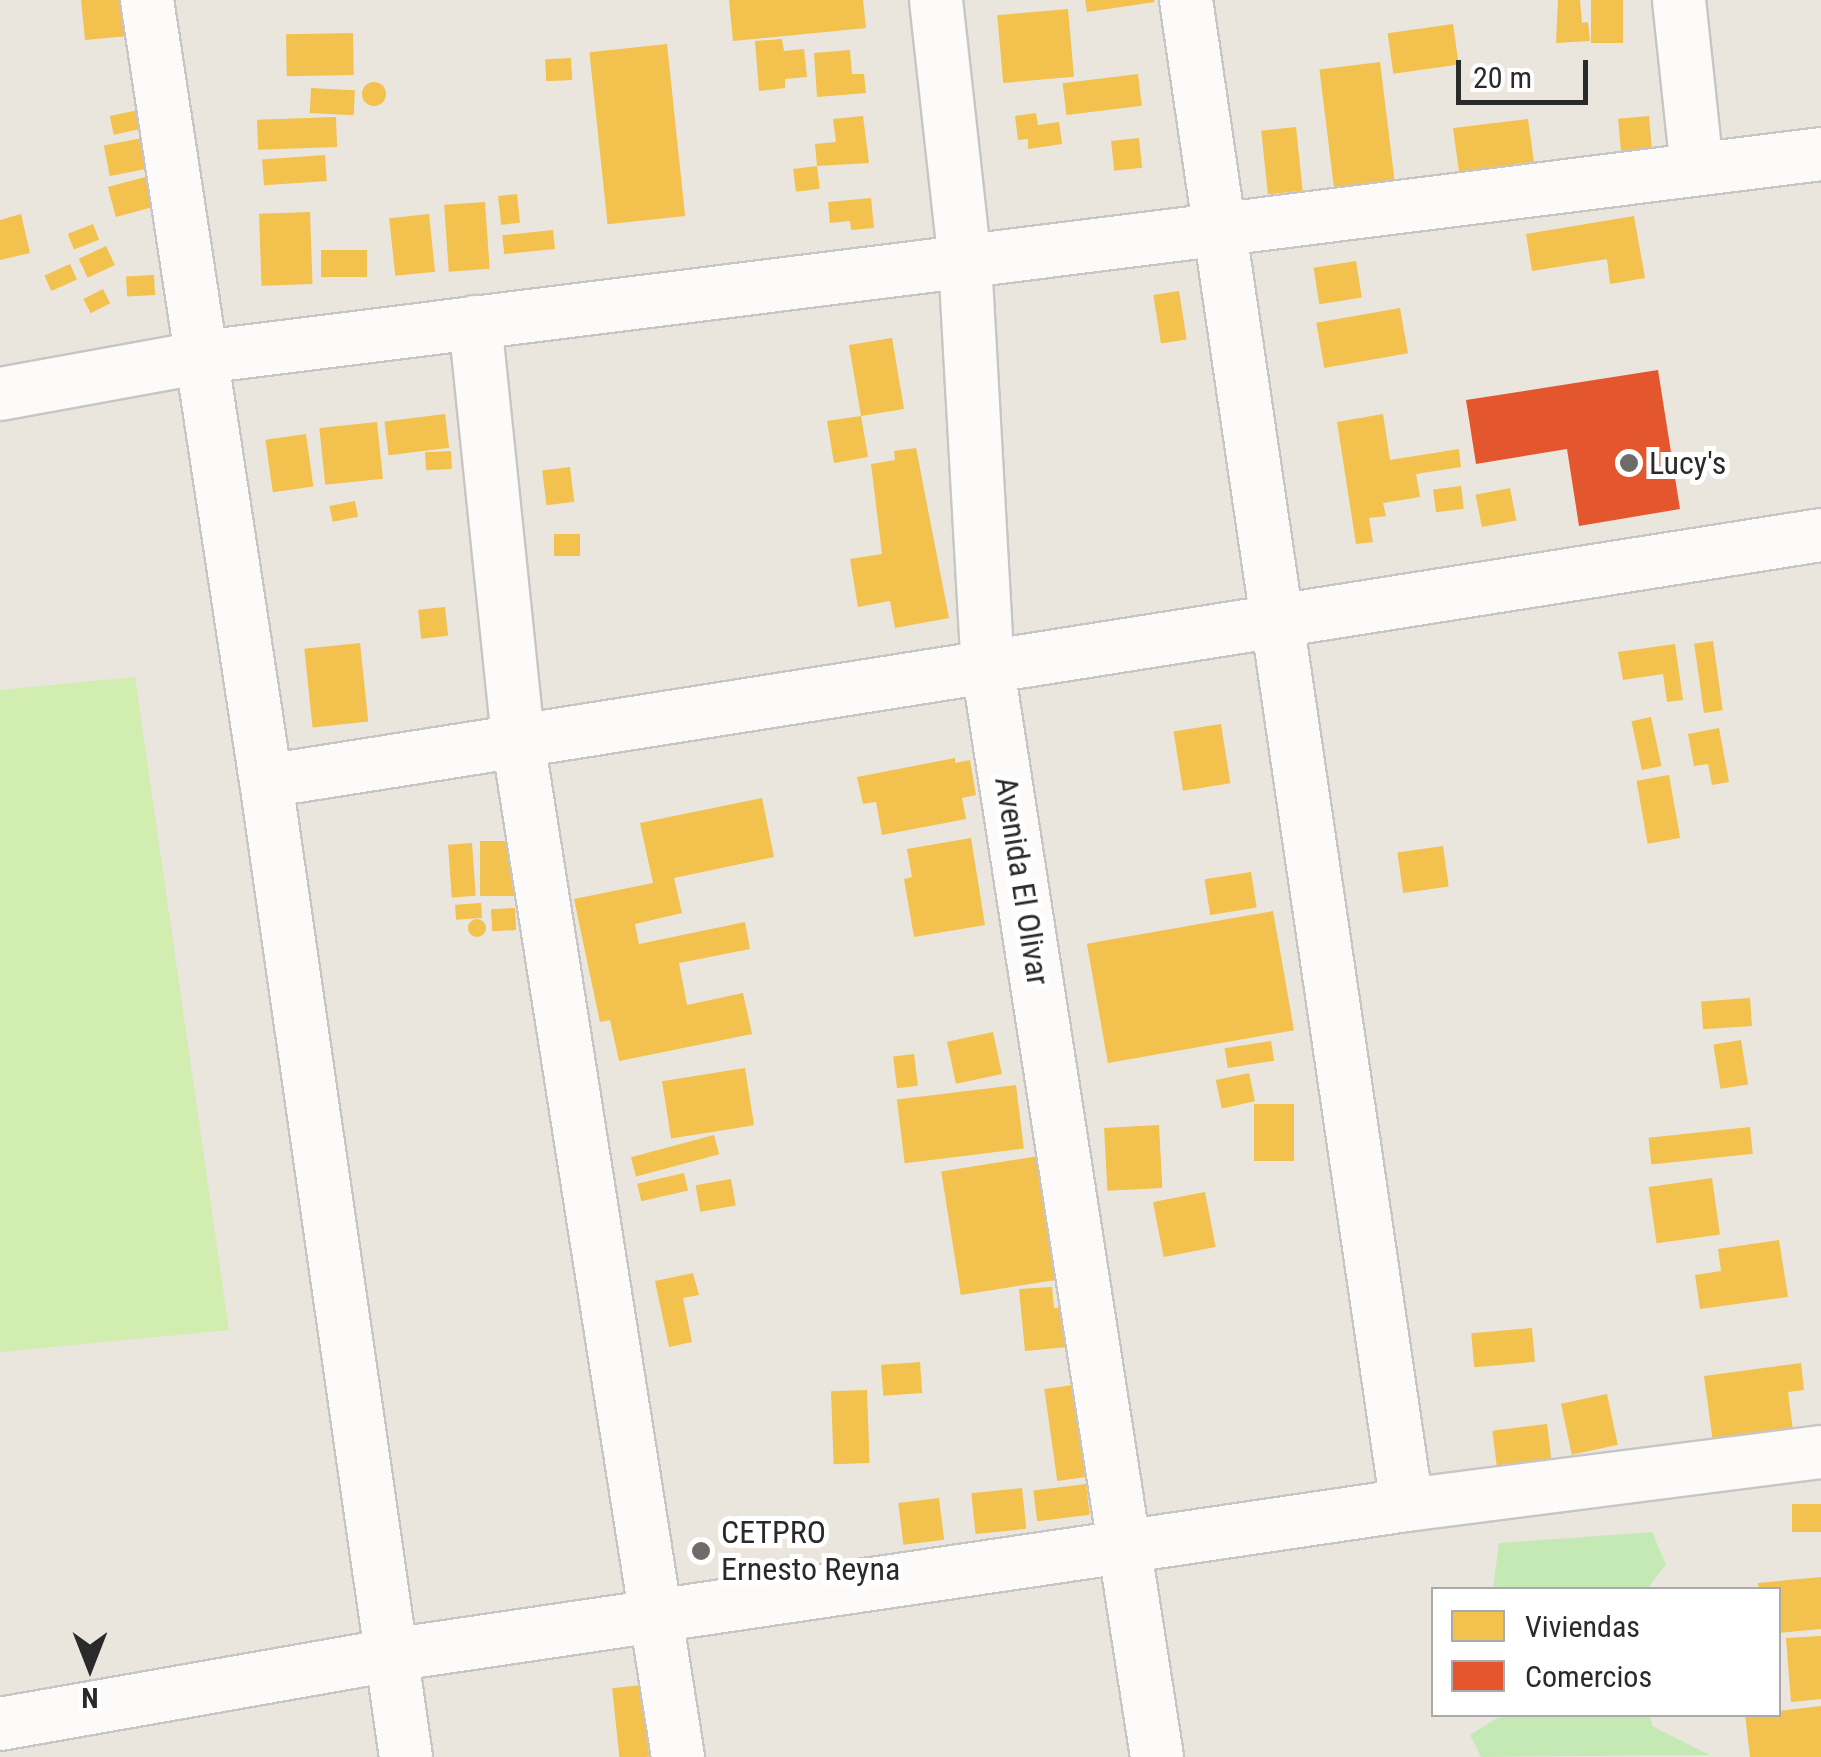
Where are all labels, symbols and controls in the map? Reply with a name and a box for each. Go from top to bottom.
scale bar [1461,40,1594,102]
text: 20 m [1473,60,1532,95]
place label: Lucy's [1649,444,1726,482]
marker: Lucy's [1618,452,1640,474]
street label: Avenida El Olivar [987,774,1057,988]
place label: CETPRO Ernesto Reyna [721,1514,900,1589]
marker: CETPRO Ernesto Reyna [690,1540,712,1562]
legend [1431,1587,1781,1717]
text: Viviendas [1525,1609,1640,1644]
north arrow [40,1617,140,1717]
text: Comercios [1525,1659,1652,1694]
text: N [81,1681,99,1714]

